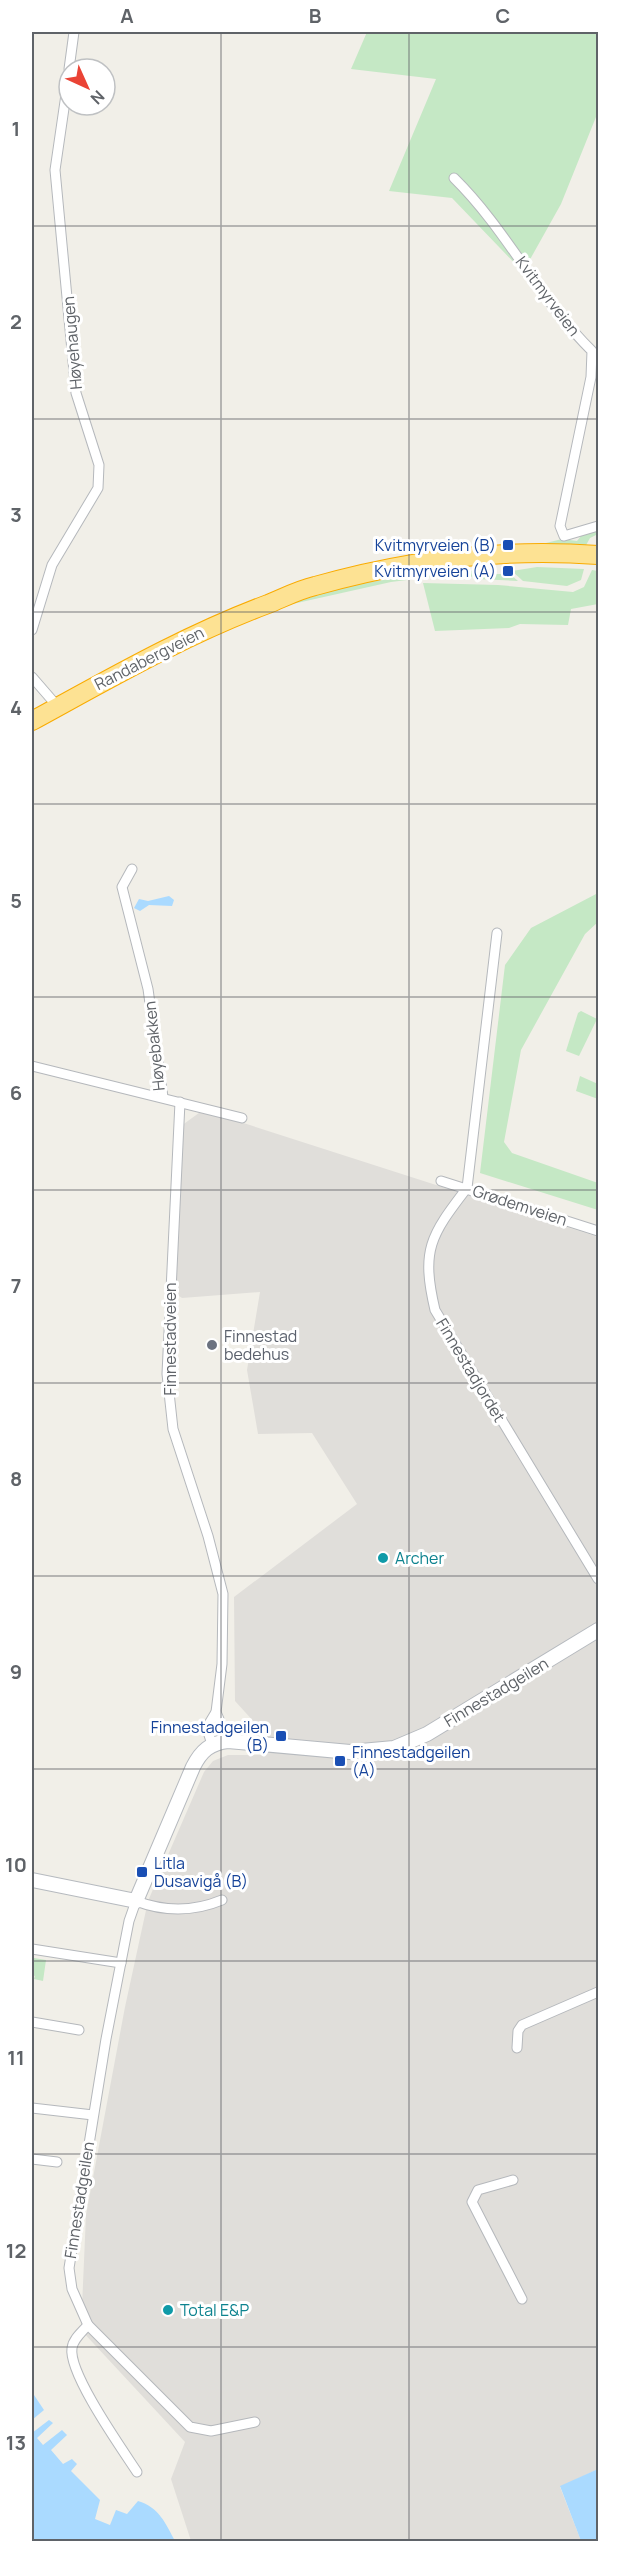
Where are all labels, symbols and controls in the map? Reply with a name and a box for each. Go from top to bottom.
text: A [120,2,134,29]
text: B [309,2,322,29]
text: C [496,2,510,29]
north arrow [57,57,117,117]
text: N [86,86,109,109]
text: 1 [12,115,20,142]
street label: Kvitmyrveien [511,252,585,340]
street label: Høyehaugen [57,295,87,391]
text: 2 [10,308,22,335]
text: 3 [10,501,22,528]
place label: Kvitmyrveien (B) [375,534,496,556]
marker: Kvitmyrveien (B) [501,538,515,552]
place label: Kvitmyrveien (A) [374,560,496,582]
marker: Kvitmyrveien (A) [501,564,515,578]
street label: Randabergveien [91,621,207,695]
text: 4 [10,694,22,721]
text: 5 [10,887,22,914]
street label: Høyebakken [138,1000,170,1092]
text: 6 [10,1079,22,1106]
street label: Grødemveien [470,1179,570,1231]
text: 7 [11,1272,21,1299]
street label: Finnestadveien [159,1283,181,1395]
street label: Finnestadjordet [431,1314,511,1426]
place label: Finnestad bedehus [224,1325,297,1365]
marker: Finnestad bedehus [205,1338,219,1352]
text: 8 [10,1465,22,1492]
place label: Archer [395,1547,444,1569]
marker: Archer [376,1551,390,1565]
street label: Finnestadgeilen [440,1652,552,1732]
text: 9 [10,1658,22,1685]
place label: Finnestadgeilen (B) [151,1716,269,1756]
marker: Finnestadgeilen (B) [274,1729,288,1743]
place label: Finnestadgeilen (A) [352,1741,470,1781]
marker: Finnestadgeilen (A) [333,1754,347,1768]
text: 10 [5,1851,27,1878]
place label: Litla Dusavigå (B) [154,1852,248,1892]
marker: Litla Dusavigå (B) [135,1865,149,1879]
text: 11 [7,2044,25,2071]
street label: Finnestadgeilen [59,2140,99,2260]
text: 12 [6,2237,26,2264]
place label: Total E&P [180,2299,250,2321]
marker: Total E&P [161,2303,175,2317]
text: 13 [6,2429,26,2456]

